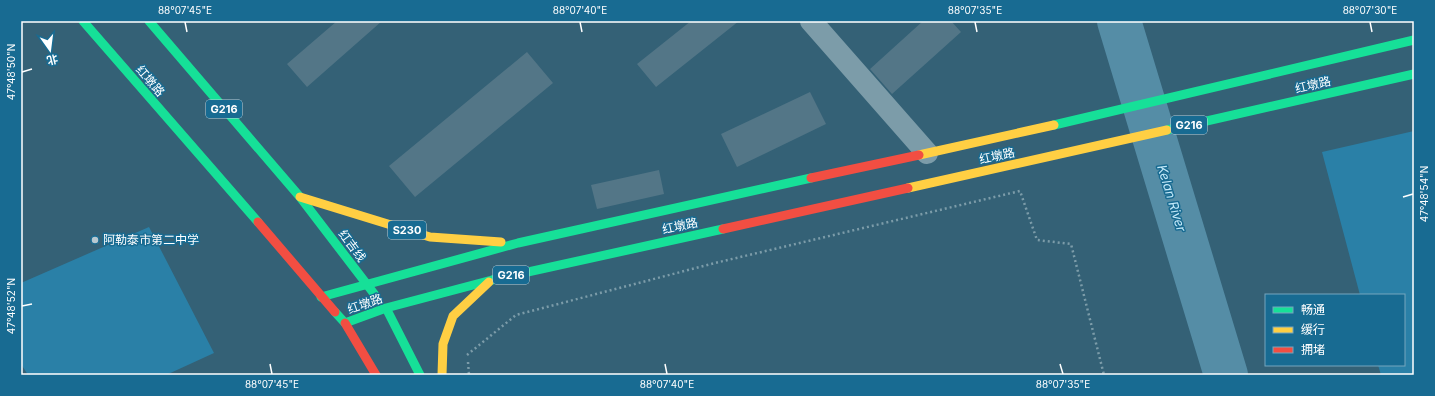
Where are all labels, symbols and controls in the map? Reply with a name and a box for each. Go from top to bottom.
text: 88°07'45"E [158,4,212,16]
text: 88°07'40"E [553,4,607,16]
text: 88°07'35"E [948,4,1002,16]
text: 88°07'30"E [1343,4,1397,16]
north arrow [30,30,70,70]
text: 47°48'50"N [5,44,17,100]
text: 北 [45,52,59,68]
street label: 红墩路 [133,62,168,99]
street label: 红墩路 [1294,73,1332,96]
road number: G216 [206,100,242,118]
road number: G216 [1171,116,1207,134]
street label: 红墩路 [978,144,1016,167]
water label: Kelan River [1154,163,1190,234]
text: 47°48'54"N [1418,166,1430,222]
street label: 红墩路 [661,214,699,237]
road number: S230 [388,221,426,239]
street label: 红吉线 [336,227,369,265]
place label: 阿勒泰市第二中学 [103,232,199,247]
marker: 阿勒泰市第二中学 [90,235,100,245]
road number: G216 [493,266,529,284]
text: 47°48'52"N [5,278,17,334]
street label: 红墩路 [345,291,384,316]
legend [1265,294,1405,366]
text: 畅通 [1301,302,1325,317]
text: 缓行 [1301,322,1325,337]
text: 拥堵 [1301,342,1325,357]
text: 88°07'45"E [245,378,299,390]
text: 88°07'40"E [640,378,694,390]
text: 88°07'35"E [1036,378,1090,390]

